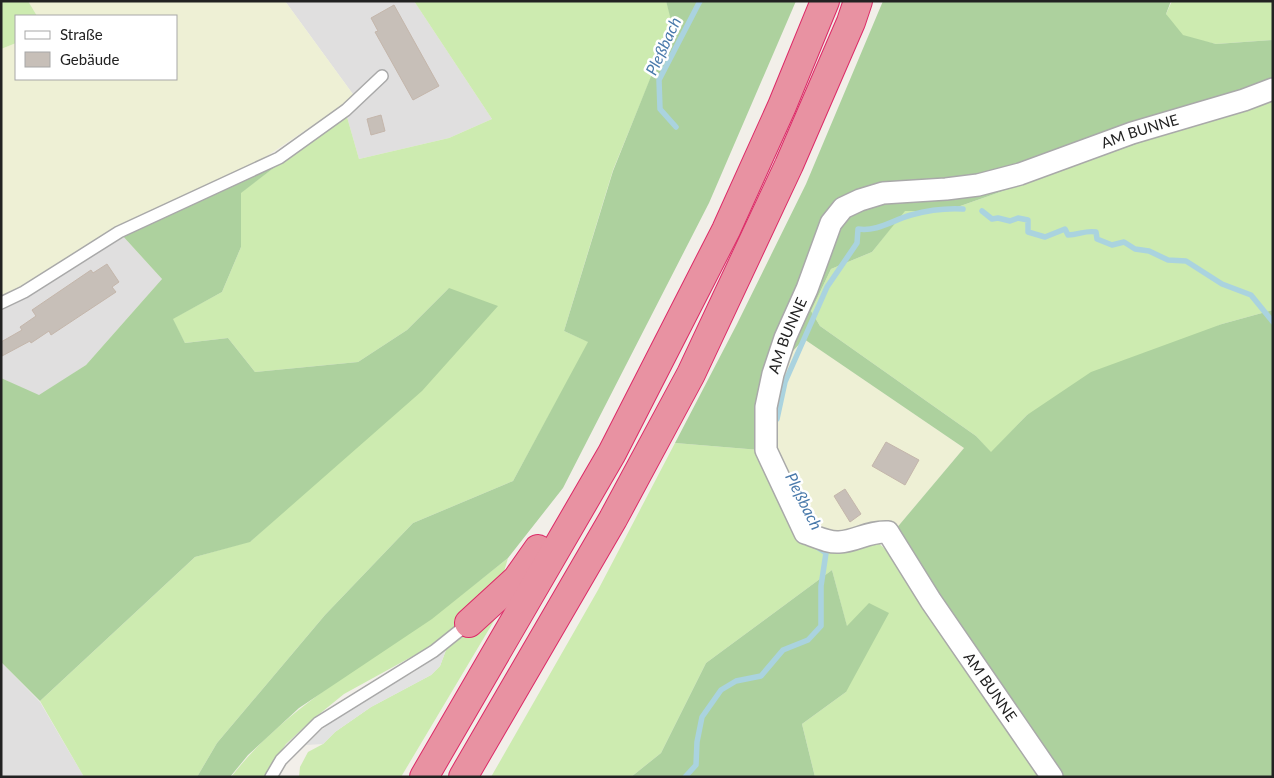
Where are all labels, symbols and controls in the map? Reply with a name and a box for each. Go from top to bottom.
water label: Pleßbach [641,14,684,78]
legend [15,15,178,80]
text: Straße [60,25,103,43]
text: Gebäude [60,50,119,68]
street label: AM BUNNE [1098,110,1180,152]
street label: AM BUNNE [764,294,810,376]
water label: Pleßbach [782,469,827,533]
street label: AM BUNNE [960,648,1021,724]

